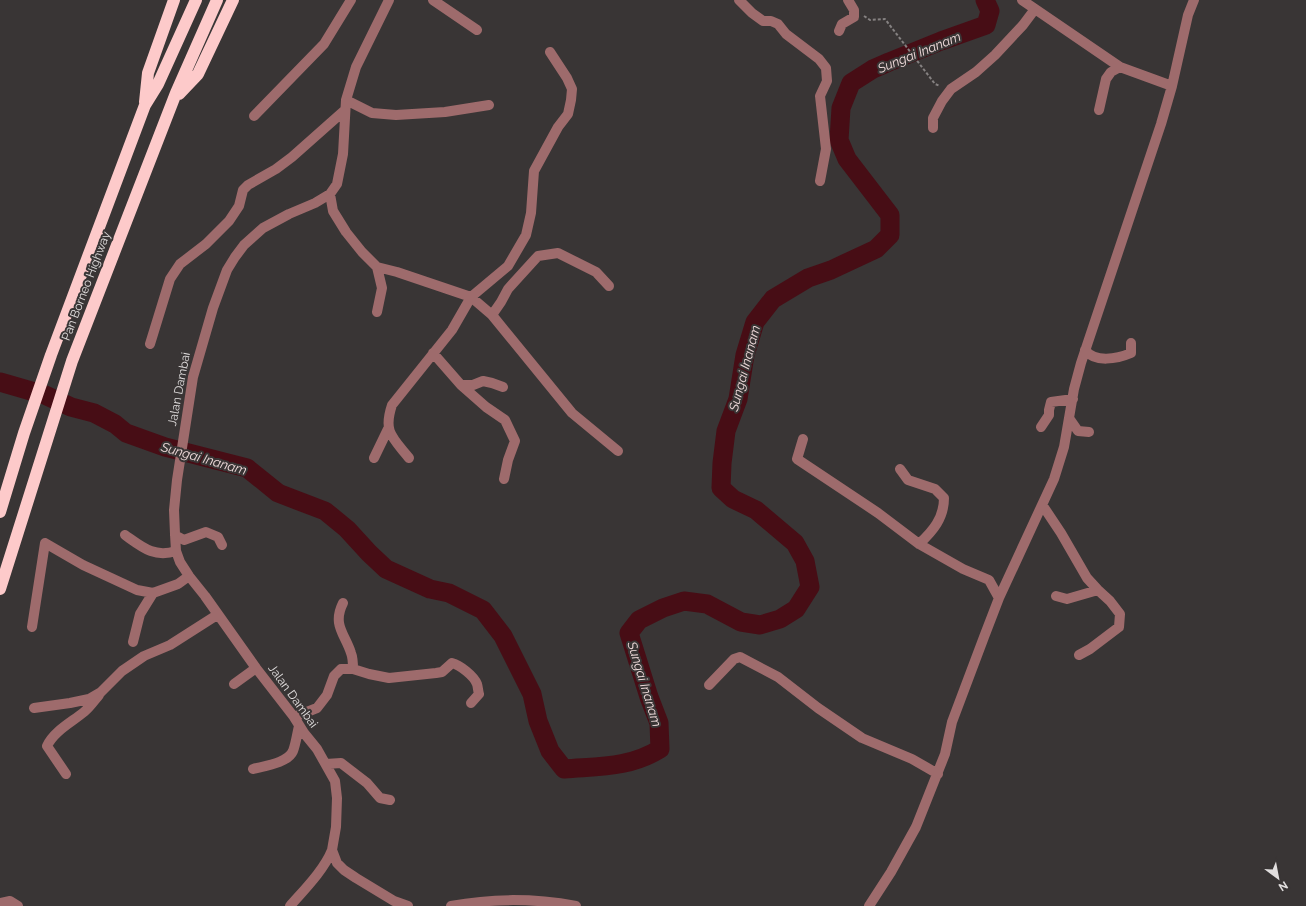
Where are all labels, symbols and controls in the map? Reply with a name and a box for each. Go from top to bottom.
water label: Sungai Inanam [874,29,963,76]
street label: Pan Borneo Highway [59,229,113,343]
water label: Sungai Inanam [726,323,763,414]
street label: Jalan Dambai [165,351,193,427]
water label: Sungai Inanam [158,439,248,478]
water label: Sungai Inanam [624,639,665,729]
street label: Jalan Dambai [265,662,321,730]
north arrow [1258,858,1298,898]
text: N [1276,878,1290,894]

